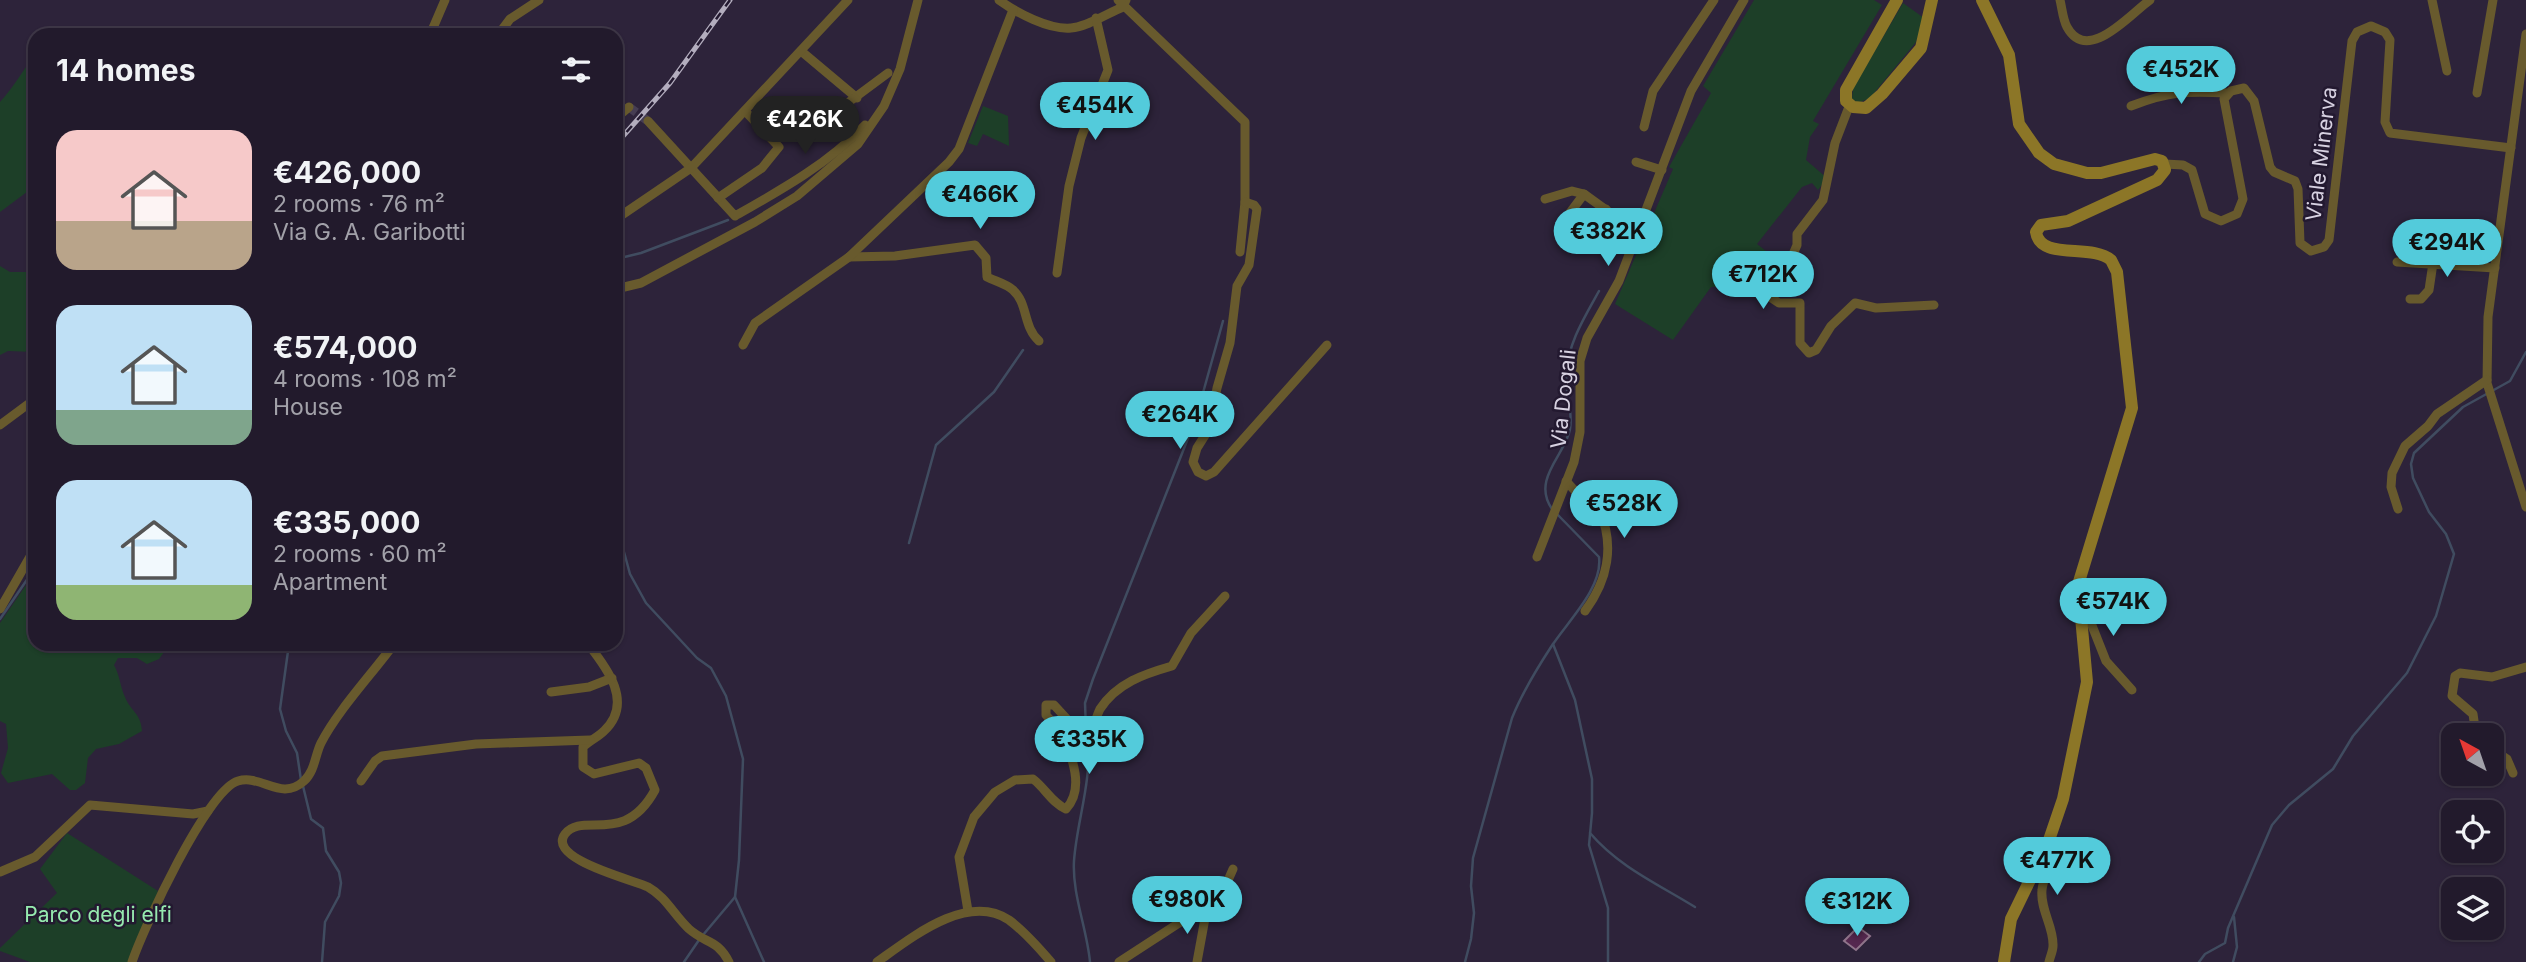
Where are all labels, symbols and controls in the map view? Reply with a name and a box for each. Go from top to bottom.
pin: €452K [2132,46,2230,106]
icon: filters [557,51,595,89]
text: 14 homes [56,52,195,88]
text: €452K [2142,55,2220,83]
pin: €454K [1046,82,1144,142]
street label: Viale Minerva [2300,85,2342,223]
text: €454K [1056,91,1134,119]
pin: €426K [756,96,854,156]
text: €426K [766,105,844,133]
text: €426,000 [273,154,421,190]
icon: home [112,158,196,242]
pin: €466K [931,172,1029,231]
text: €466K [941,180,1019,208]
text: 2 rooms · 76 m² [273,190,445,218]
pin: €382K [1559,208,1657,268]
text: €382K [1570,217,1646,245]
text: Via G. A. Garibotti [273,218,466,246]
pin: €294K [2398,219,2496,279]
text: €294K [2408,228,2486,256]
pin: €712K [1714,252,1812,311]
text: €712K [1728,260,1798,288]
text: €574,000 [273,329,418,365]
icon: home [112,333,196,417]
street label: Via Dogali [1545,348,1581,450]
text: 4 rooms · 108 m² [273,365,457,393]
pin: €264K [1131,392,1229,451]
text: House [273,393,343,421]
text: €264K [1141,400,1219,428]
pin: €528K [1575,480,1673,540]
text: €528K [1586,489,1662,517]
text: €335,000 [273,504,421,540]
icon: home [112,508,196,592]
text: 2 rooms · 60 m² [273,540,447,568]
text: Apartment [273,568,387,596]
pin: €574K [2064,578,2162,638]
text: €574K [2076,587,2150,615]
pin: €335K [1040,716,1138,776]
north arrow [2441,723,2504,786]
map controls [2441,723,2504,940]
text: €335K [1051,725,1127,753]
button: locate [2441,800,2504,863]
pin: €477K [2008,838,2106,897]
text: €477K [2019,846,2095,874]
pin: €980K [1138,876,1236,936]
button: layers [2441,877,2504,940]
pin: €312K [1808,878,1906,938]
text: €980K [1148,885,1226,913]
text: €312K [1821,887,1893,915]
park label: Parco degli elfi [24,902,172,927]

